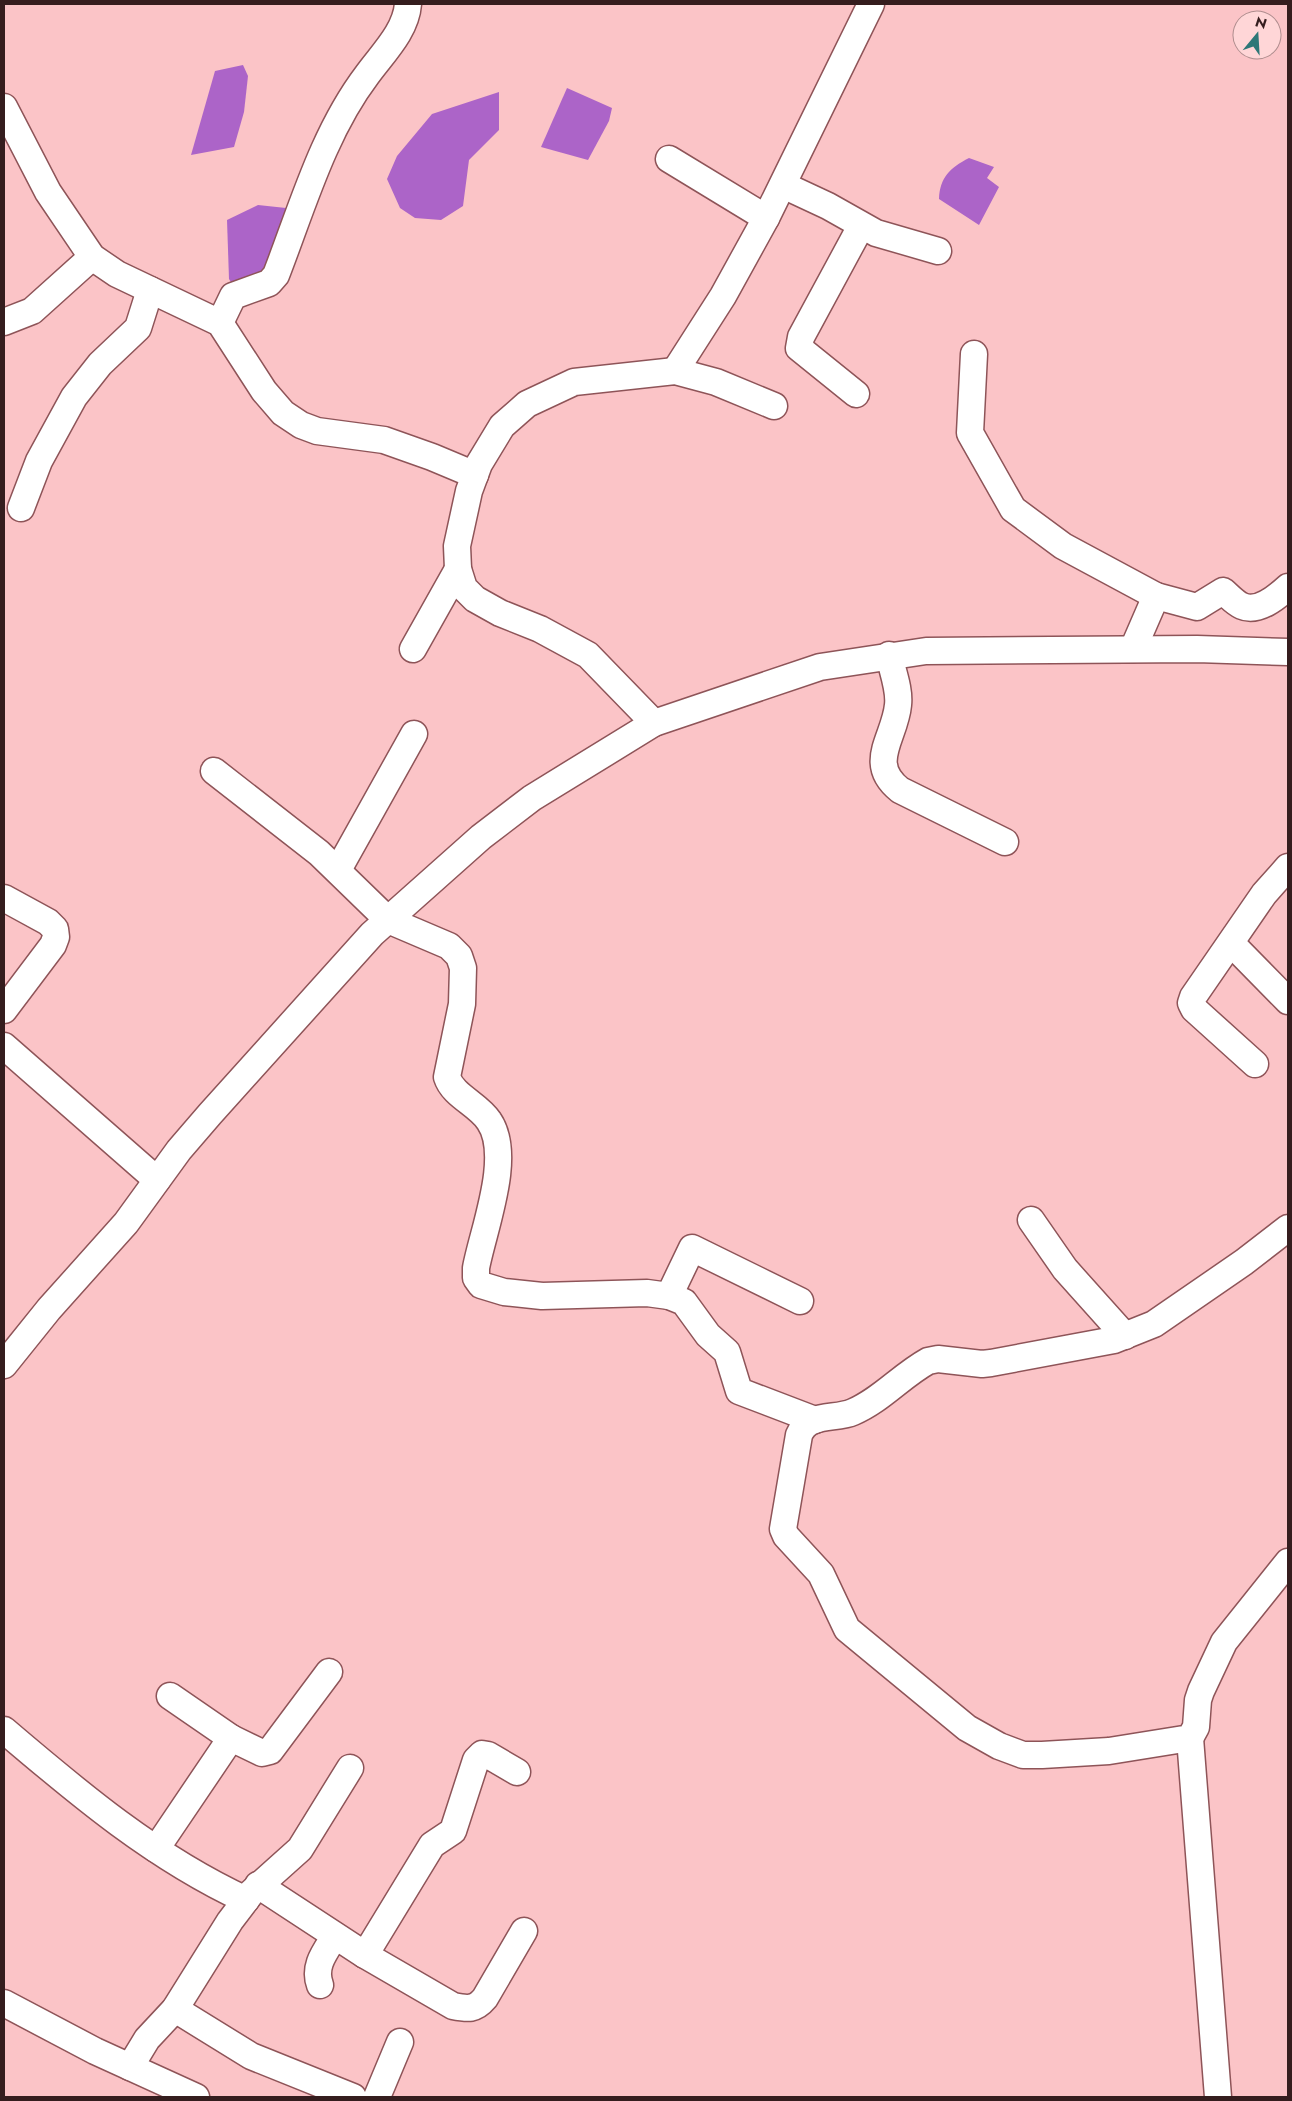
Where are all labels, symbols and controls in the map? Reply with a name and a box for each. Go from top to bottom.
north arrow [1232,10,1282,60]
text: N [1253,11,1269,34]

